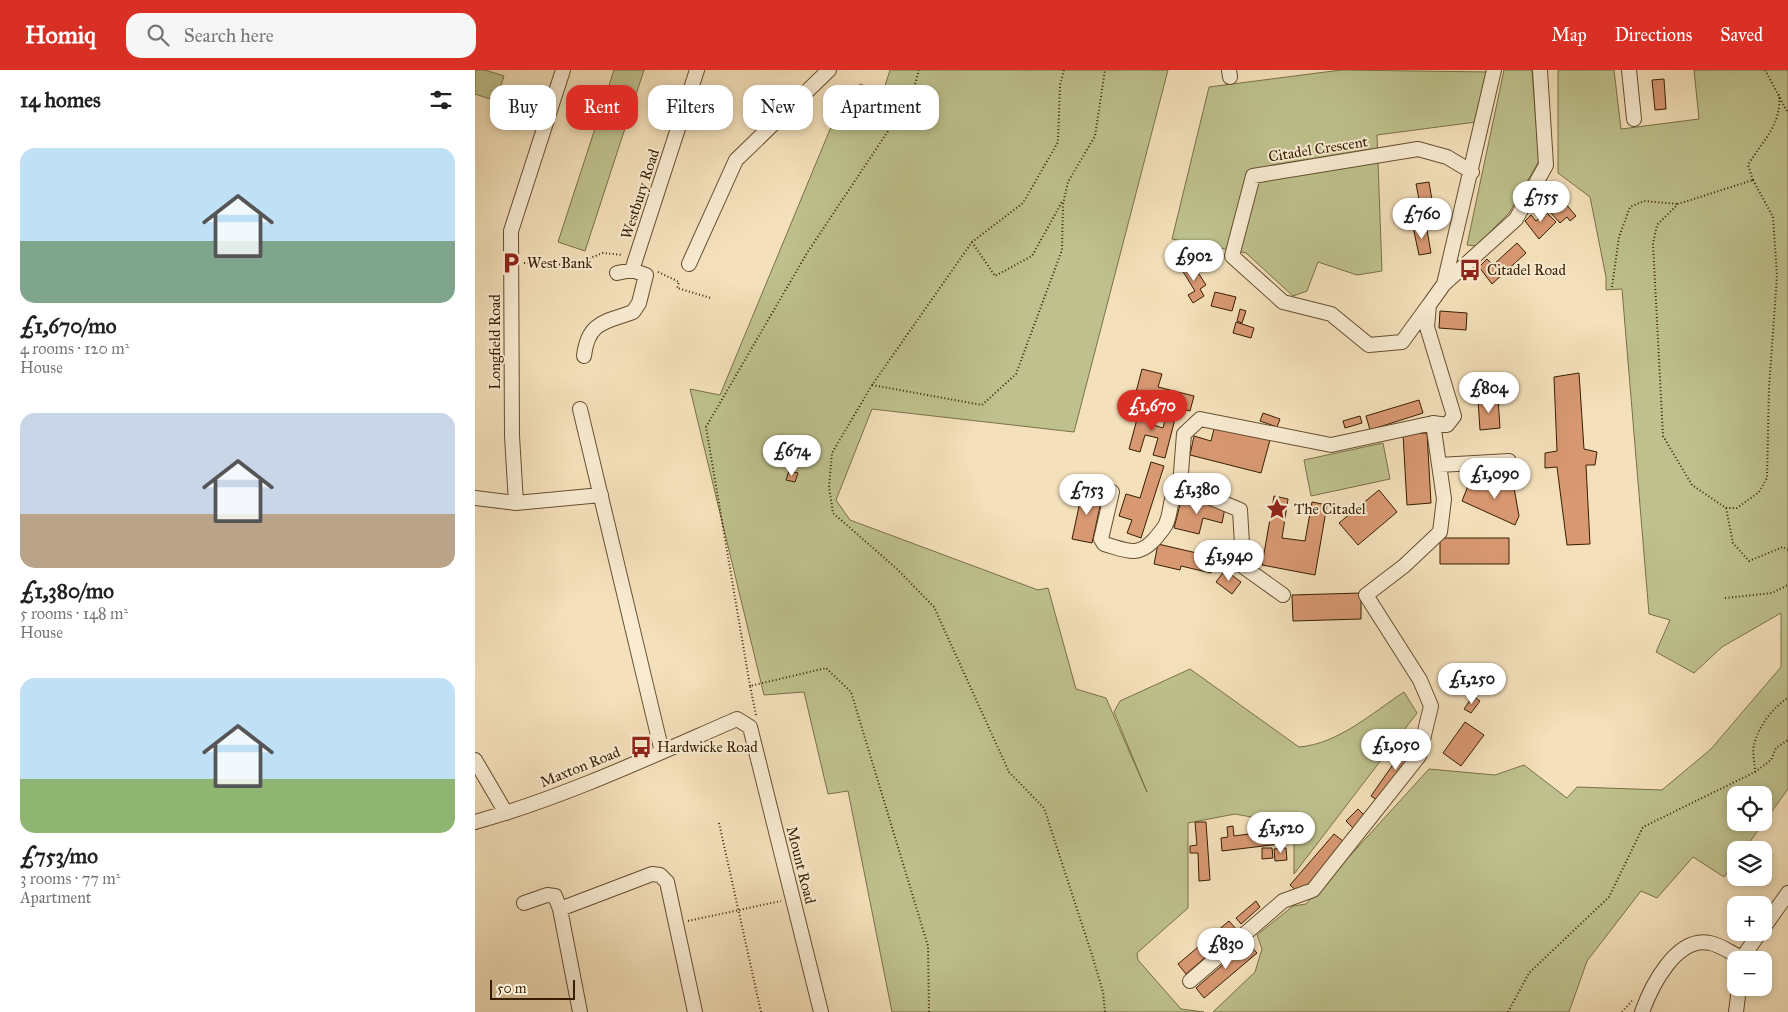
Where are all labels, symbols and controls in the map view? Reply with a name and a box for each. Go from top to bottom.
search box [126,13,476,58]
text: Homiq [25,20,96,50]
icon: search [144,21,172,49]
text: Search here [184,24,274,47]
text: Map [1551,24,1587,46]
text: Directions [1615,24,1692,46]
text: Saved [1720,24,1763,46]
chip: Buy [490,85,556,130]
chip: Rent [566,85,638,130]
chip: Filters [648,85,733,130]
chip: New [743,85,813,130]
chip: Apartment [823,85,939,130]
icon: filters [427,86,455,114]
text: 14 homes [20,87,101,113]
street label: Citadel Crescent [1267,132,1370,166]
street label: Westbury Road [617,146,663,241]
pin: £755 [1511,180,1571,223]
icon: home [193,181,283,271]
text: £755 [1524,187,1558,206]
pin: £760 [1392,198,1452,240]
text: £760 [1403,204,1441,223]
pin: £902 [1164,240,1224,282]
text: £902 [1176,246,1212,265]
parking icon: West Bank [498,250,524,276]
place label: West Bank [527,254,592,272]
bus stop icon: Citadel Road [1457,257,1483,283]
place label: Citadel Road [1487,261,1566,279]
street label: Longfield Road [486,294,504,390]
text: £1,670/mo [20,313,116,339]
text: 4 rooms · 120 m² [20,339,129,358]
text: House [20,358,63,377]
pin: £804 [1459,372,1519,414]
text: £804 [1470,378,1508,397]
pin: £1,670 [1111,390,1193,432]
text: £1,670 [1128,396,1176,415]
pin: £674 [762,434,822,477]
text: £674 [774,441,810,460]
icon: home [193,446,283,536]
pin: £1,090 [1454,458,1536,500]
text: £1,090 [1471,464,1519,483]
pin: £1,380 [1156,472,1238,515]
pin: £753 [1057,474,1117,516]
text: £1,380 [1174,479,1220,498]
text: £753 [1070,480,1104,499]
place icon: The Citadel [1264,496,1290,522]
place label: The Citadel [1294,500,1367,518]
pin: £1,940 [1188,540,1270,582]
text: £1,940 [1205,546,1253,565]
text: £1,380/mo [20,578,114,604]
text: 5 rooms · 148 m² [20,604,128,623]
text: House [20,623,63,642]
pin: £1,250 [1431,662,1513,705]
text: £1,250 [1449,669,1495,688]
icon: home [193,711,283,801]
pin: £1,050 [1355,728,1437,771]
bus stop icon: Hardwicke Road [628,734,654,760]
text: £1,050 [1372,735,1420,754]
place label: Hardwicke Road [657,738,758,756]
street label: Maxton Road [537,743,623,791]
map controls [1727,786,1772,996]
button: locate [1727,786,1772,831]
pin: £1,520 [1240,812,1322,854]
text: £1,520 [1258,818,1304,837]
street label: Mount Road [783,824,819,906]
button: layers [1727,841,1772,886]
text: £753/mo [20,843,98,869]
text: 3 rooms · 77 m² [20,869,120,888]
text: Apartment [20,888,92,907]
button: + [1727,896,1772,941]
pin: £830 [1196,928,1256,970]
text: £830 [1208,934,1244,953]
button: − [1727,951,1772,996]
scale bar [490,977,575,1000]
text: 50 m [497,980,526,997]

